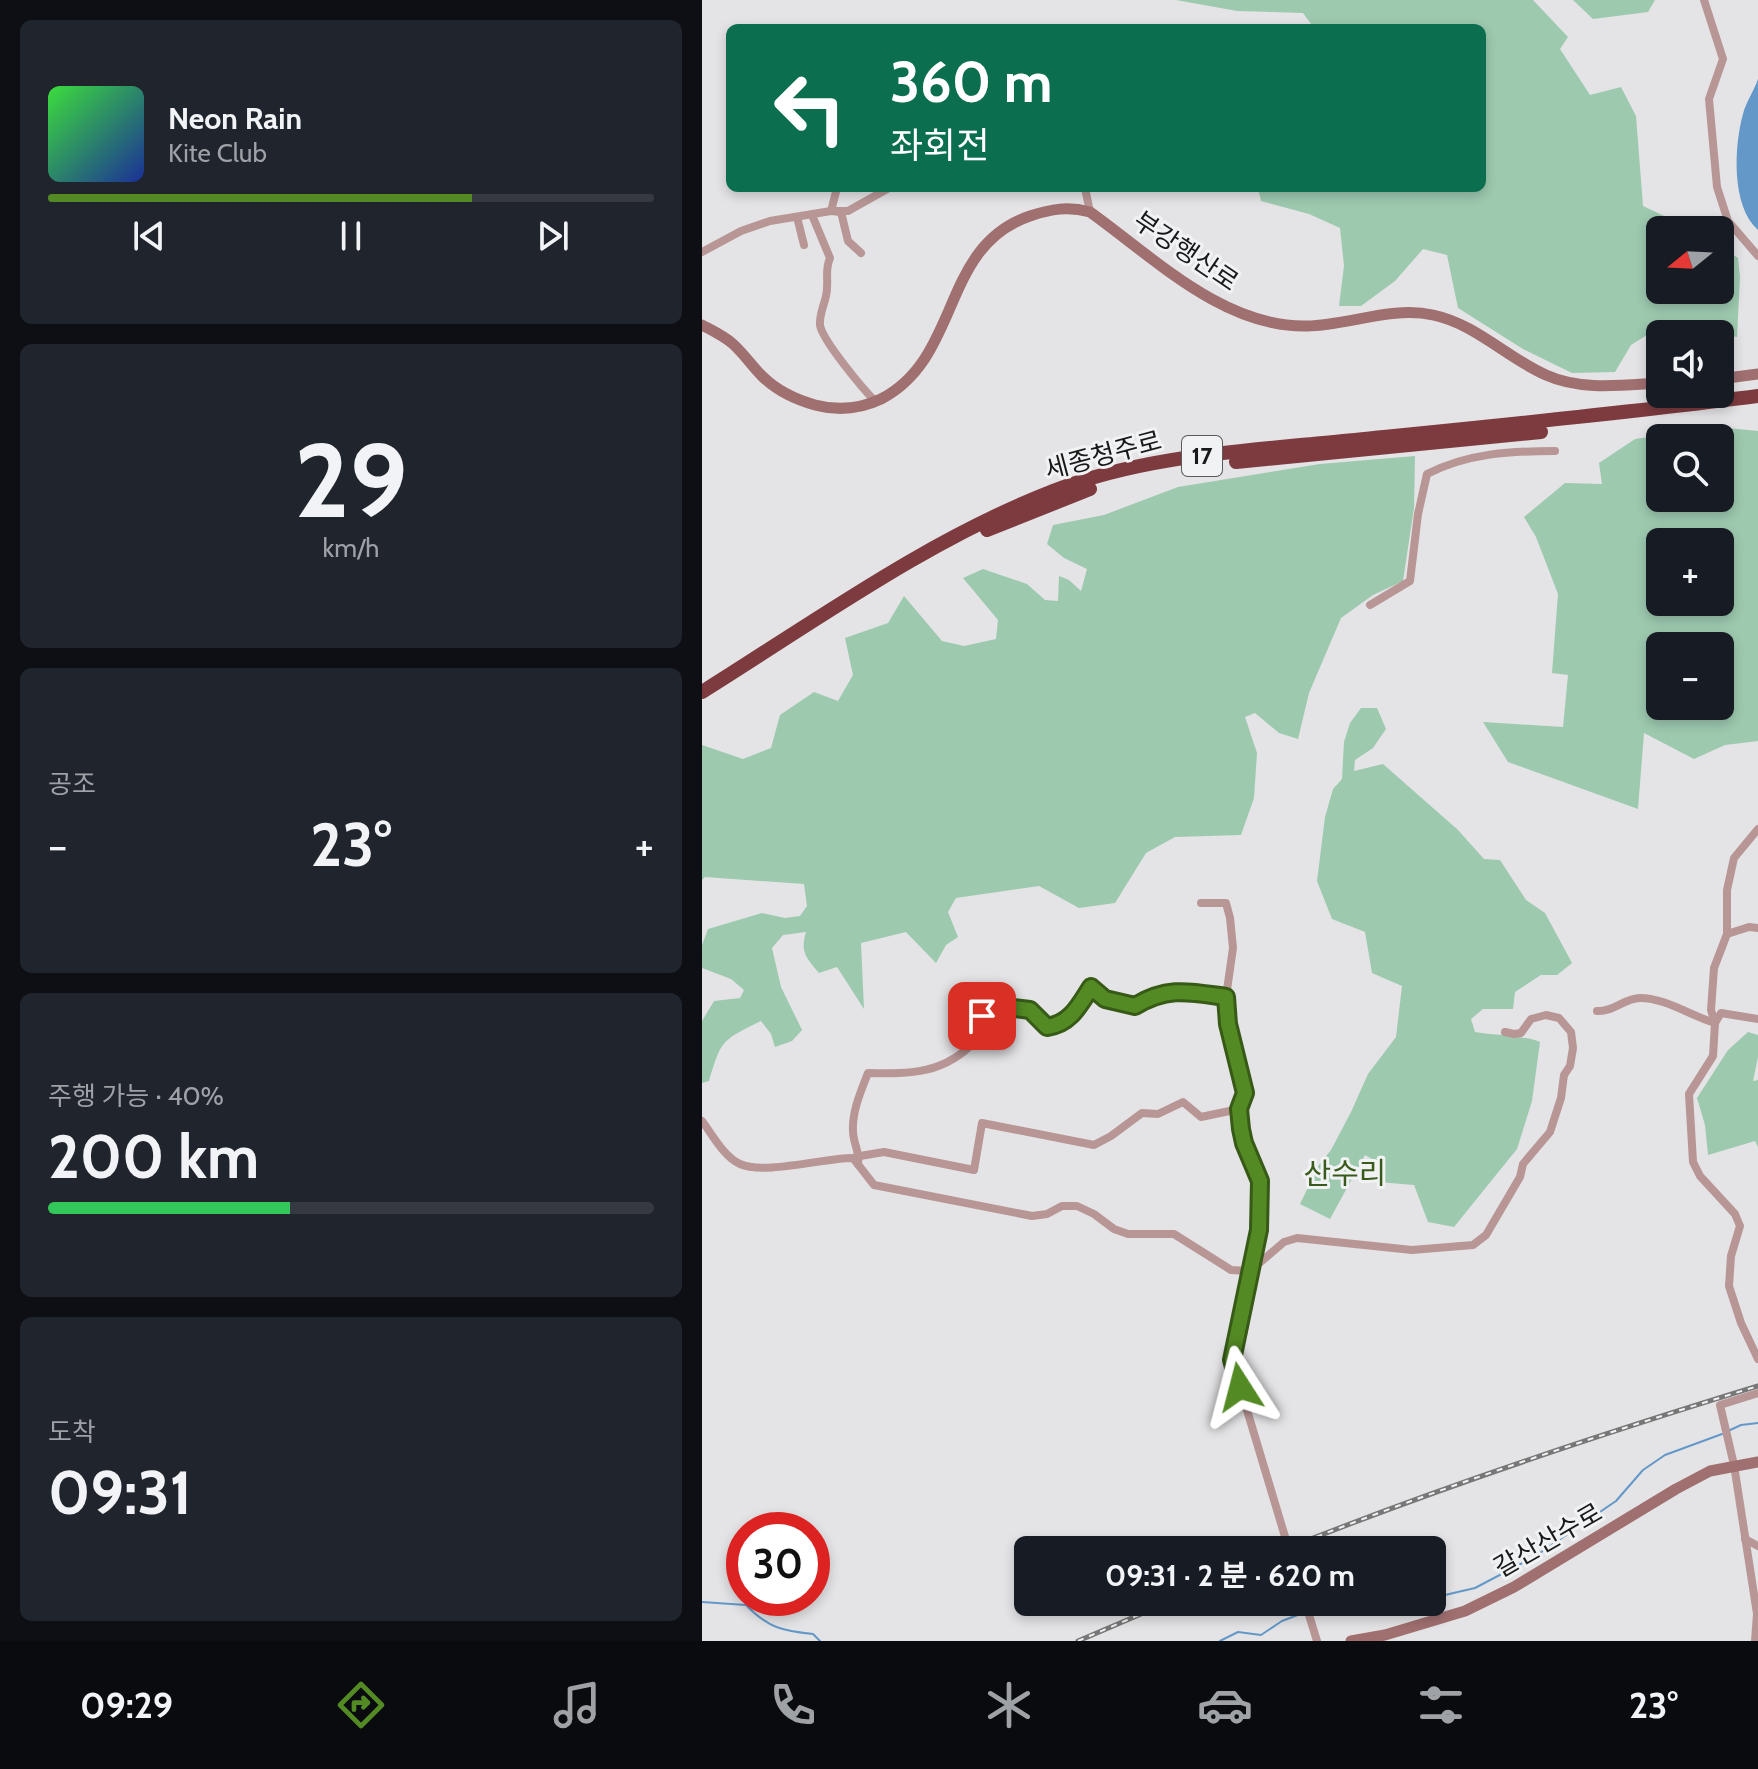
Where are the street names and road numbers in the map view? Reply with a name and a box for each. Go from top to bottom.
street label: 부강행산로 [1127,204,1245,298]
street label: 세종청주로 [1041,424,1165,486]
road number: 17 [1182,436,1222,476]
street label: 갈산산수로 [1488,1496,1608,1584]

